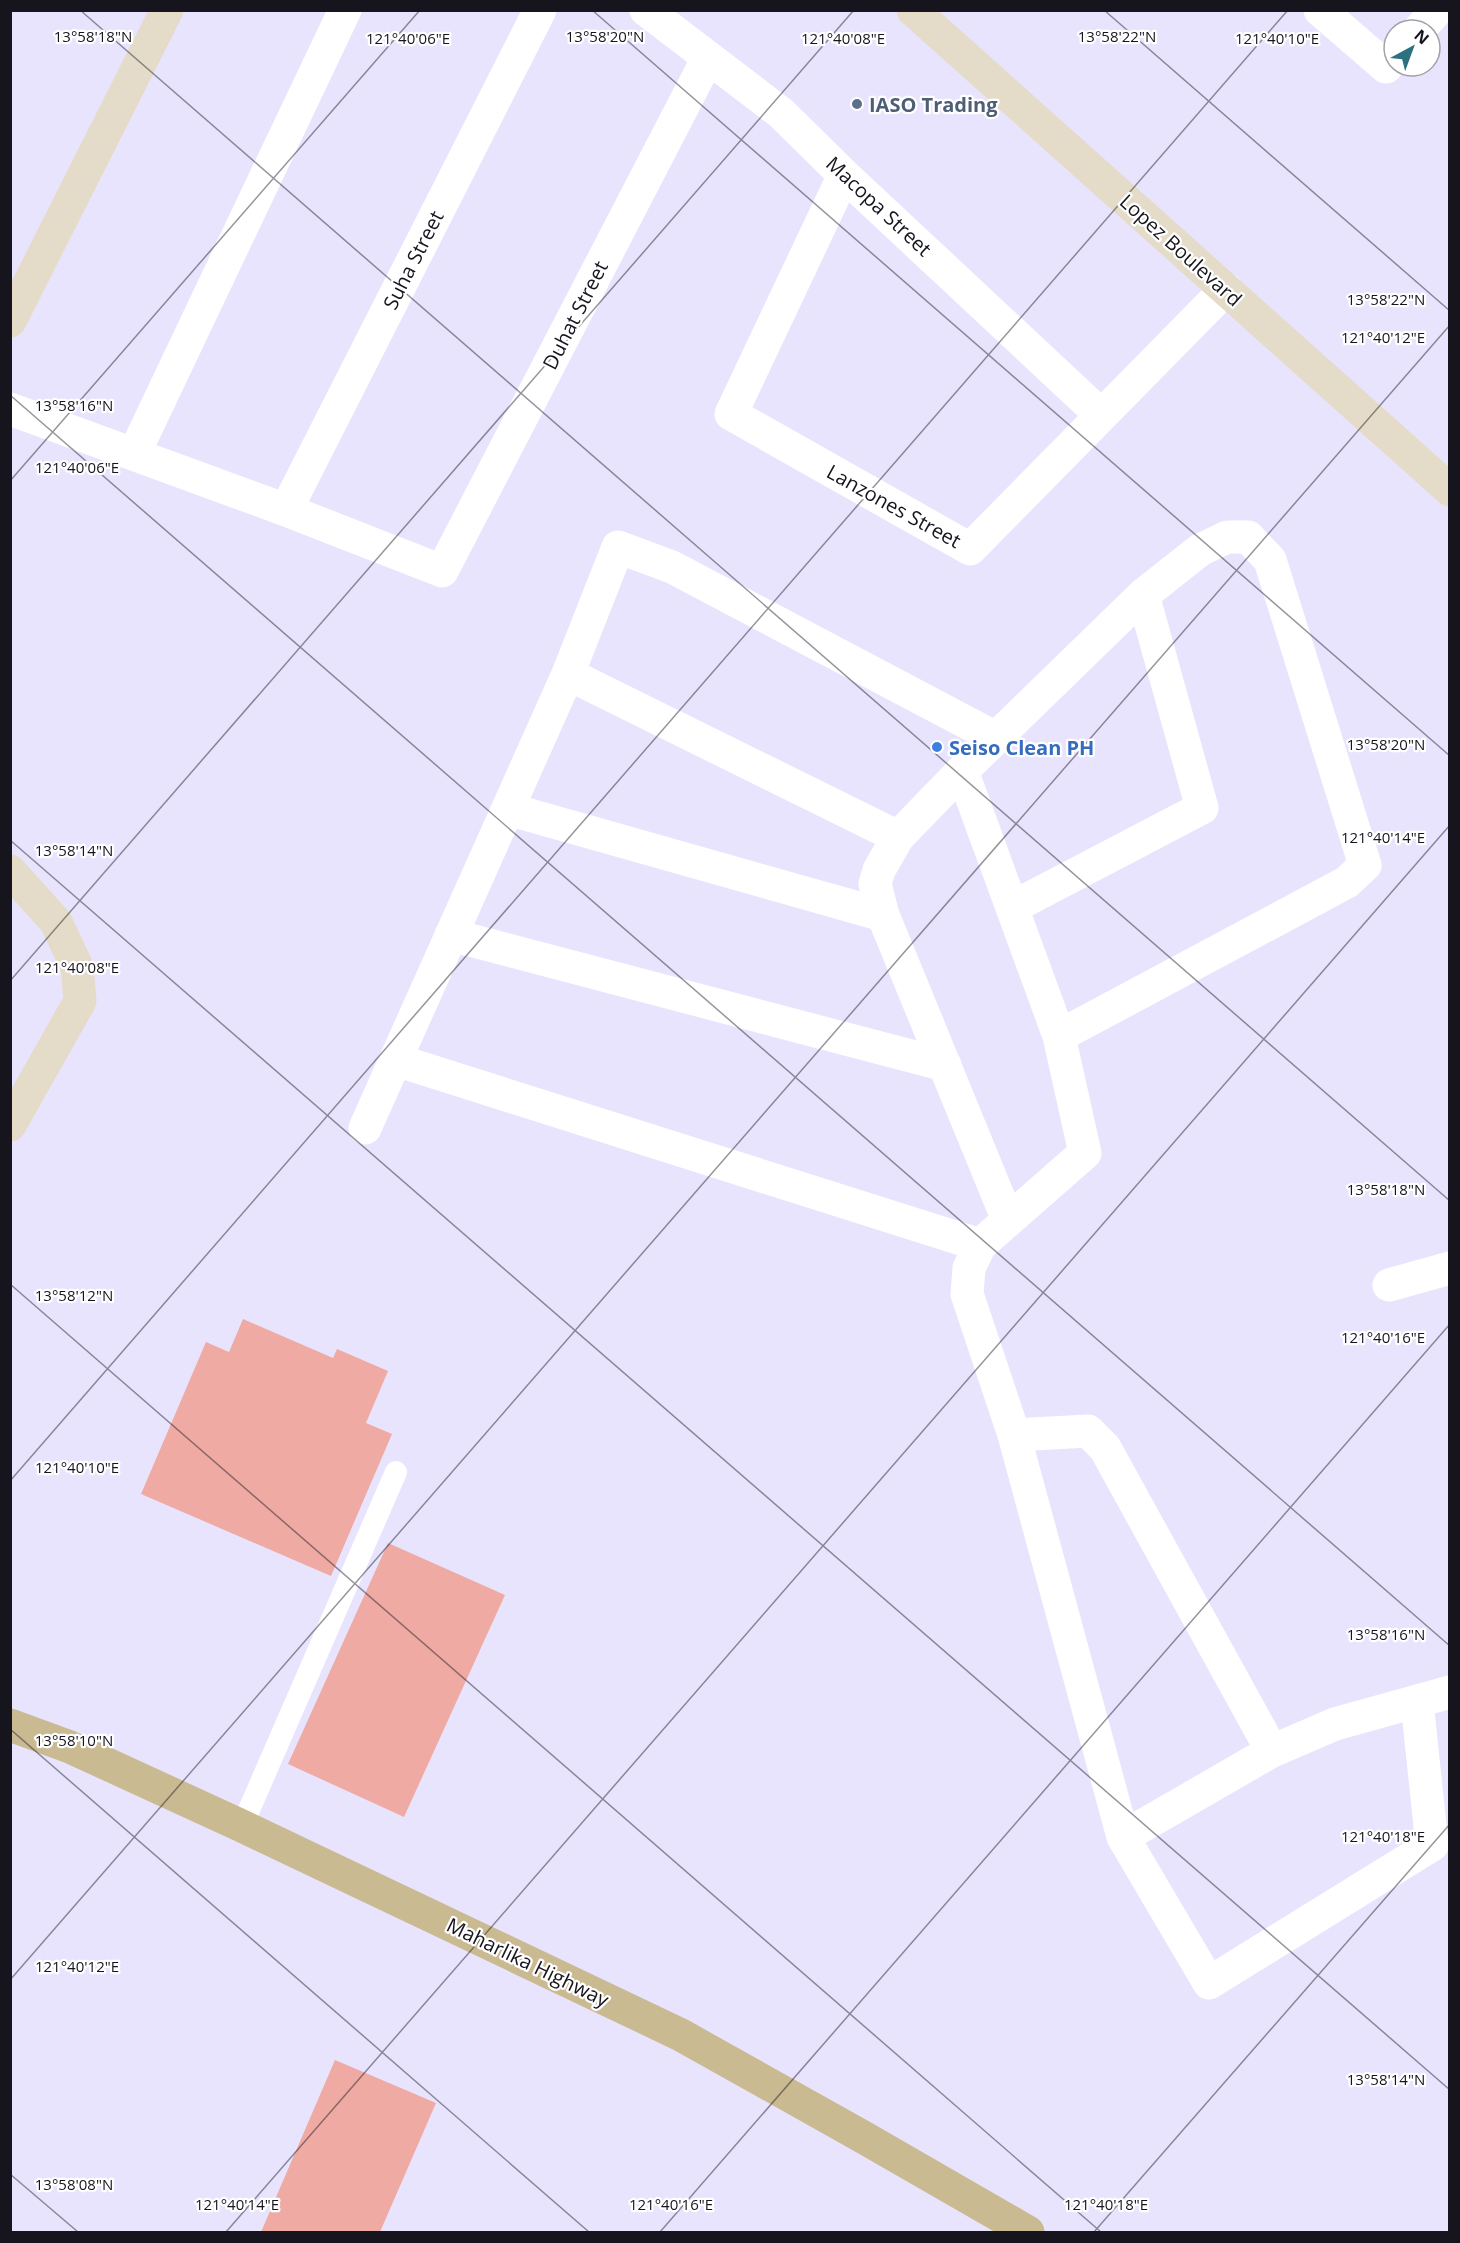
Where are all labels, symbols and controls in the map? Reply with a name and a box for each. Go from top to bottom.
north arrow [1382,18,1442,78]
text: N [1410,24,1434,49]
text: 13°58'18"N [54,26,132,46]
text: 13°58'20"N [566,26,644,46]
text: 13°58'22"N [1078,26,1156,46]
text: 121°40'06"E [366,28,450,48]
text: 121°40'08"E [801,28,885,48]
text: 121°40'10"E [1235,28,1319,48]
place label: IASO Trading [869,91,998,118]
marker: IASO Trading [850,97,864,111]
street label: Macopa Street [820,150,938,262]
street label: Lopez Boulevard [1114,188,1248,312]
street label: Suha Street [377,206,449,314]
street label: Duhat Street [536,256,614,374]
text: 13°58'22"N [1347,289,1425,309]
text: 121°40'12"E [1341,327,1425,347]
text: 13°58'16"N [35,395,113,415]
text: 121°40'06"E [35,457,119,477]
street label: Lanzones Street [822,458,966,554]
place label: Seiso Clean PH [949,734,1094,761]
text: 13°58'20"N [1347,734,1425,754]
marker: Seiso Clean PH [930,740,944,754]
text: 121°40'14"E [1341,827,1425,847]
text: 13°58'14"N [35,840,113,860]
text: 121°40'08"E [35,957,119,977]
text: 13°58'18"N [1347,1179,1425,1199]
text: 13°58'12"N [35,1285,113,1305]
text: 121°40'16"E [1341,1327,1425,1347]
text: 121°40'10"E [35,1457,119,1477]
text: 13°58'16"N [1347,1624,1425,1644]
text: 13°58'10"N [35,1730,113,1750]
text: 121°40'18"E [1341,1826,1425,1846]
street label: Maharlika Highway [442,1911,614,2013]
text: 121°40'12"E [35,1956,119,1976]
text: 13°58'14"N [1347,2069,1425,2089]
text: 13°58'08"N [35,2174,113,2194]
text: 121°40'14"E [195,2194,279,2214]
text: 121°40'16"E [629,2194,713,2214]
text: 121°40'18"E [1064,2194,1148,2214]

